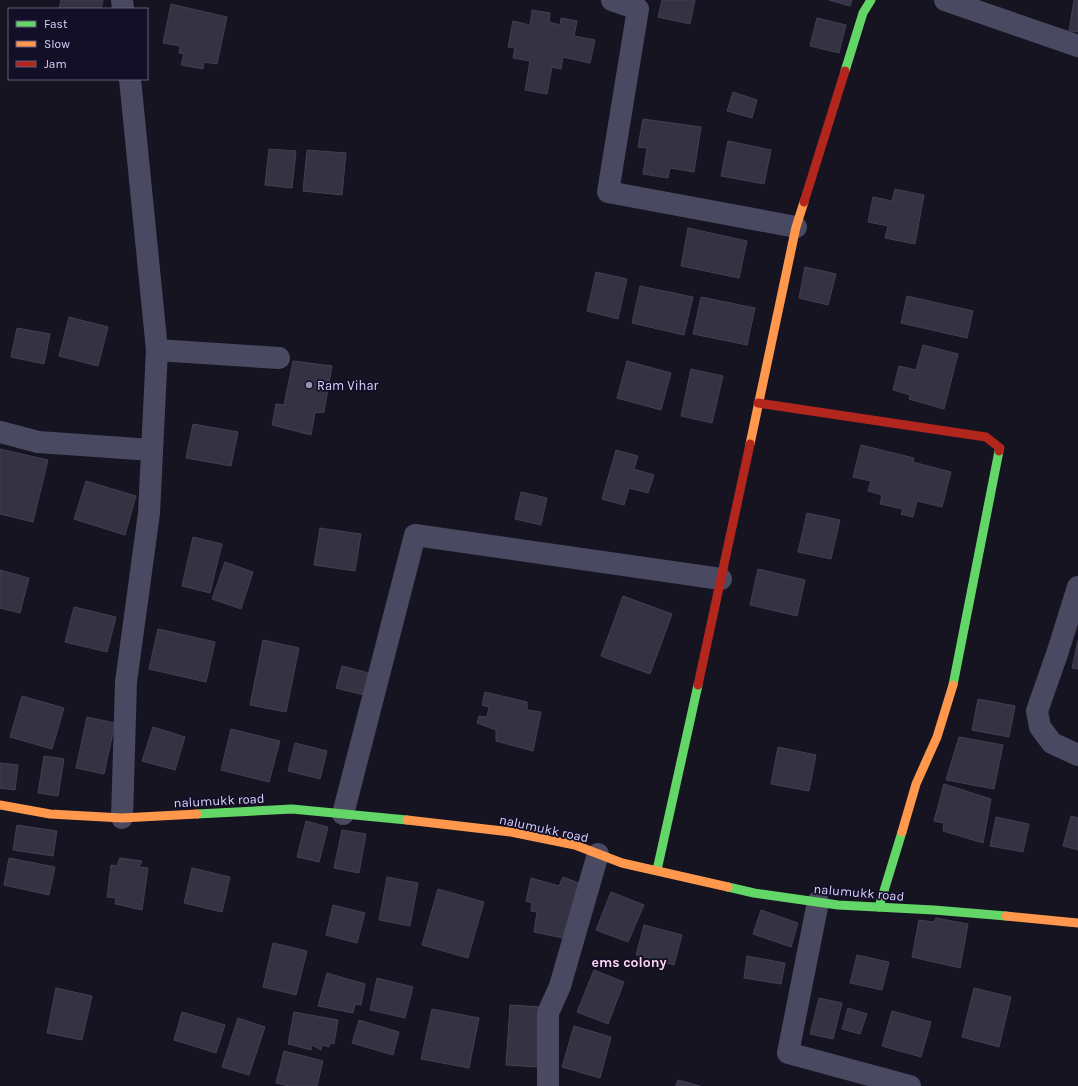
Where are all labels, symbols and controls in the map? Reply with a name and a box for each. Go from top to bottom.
legend [8,8,148,80]
text: Fast [44,17,68,31]
text: Slow [44,37,70,51]
text: Jam [44,57,67,71]
place label: Ram Vihar [317,378,379,393]
marker: Ram Vihar [304,380,314,390]
street label: nalumukk road [173,791,265,810]
street label: nalumukk road [498,812,590,845]
street label: nalumukk road [813,881,905,904]
district label: ems colony [592,954,666,971]

